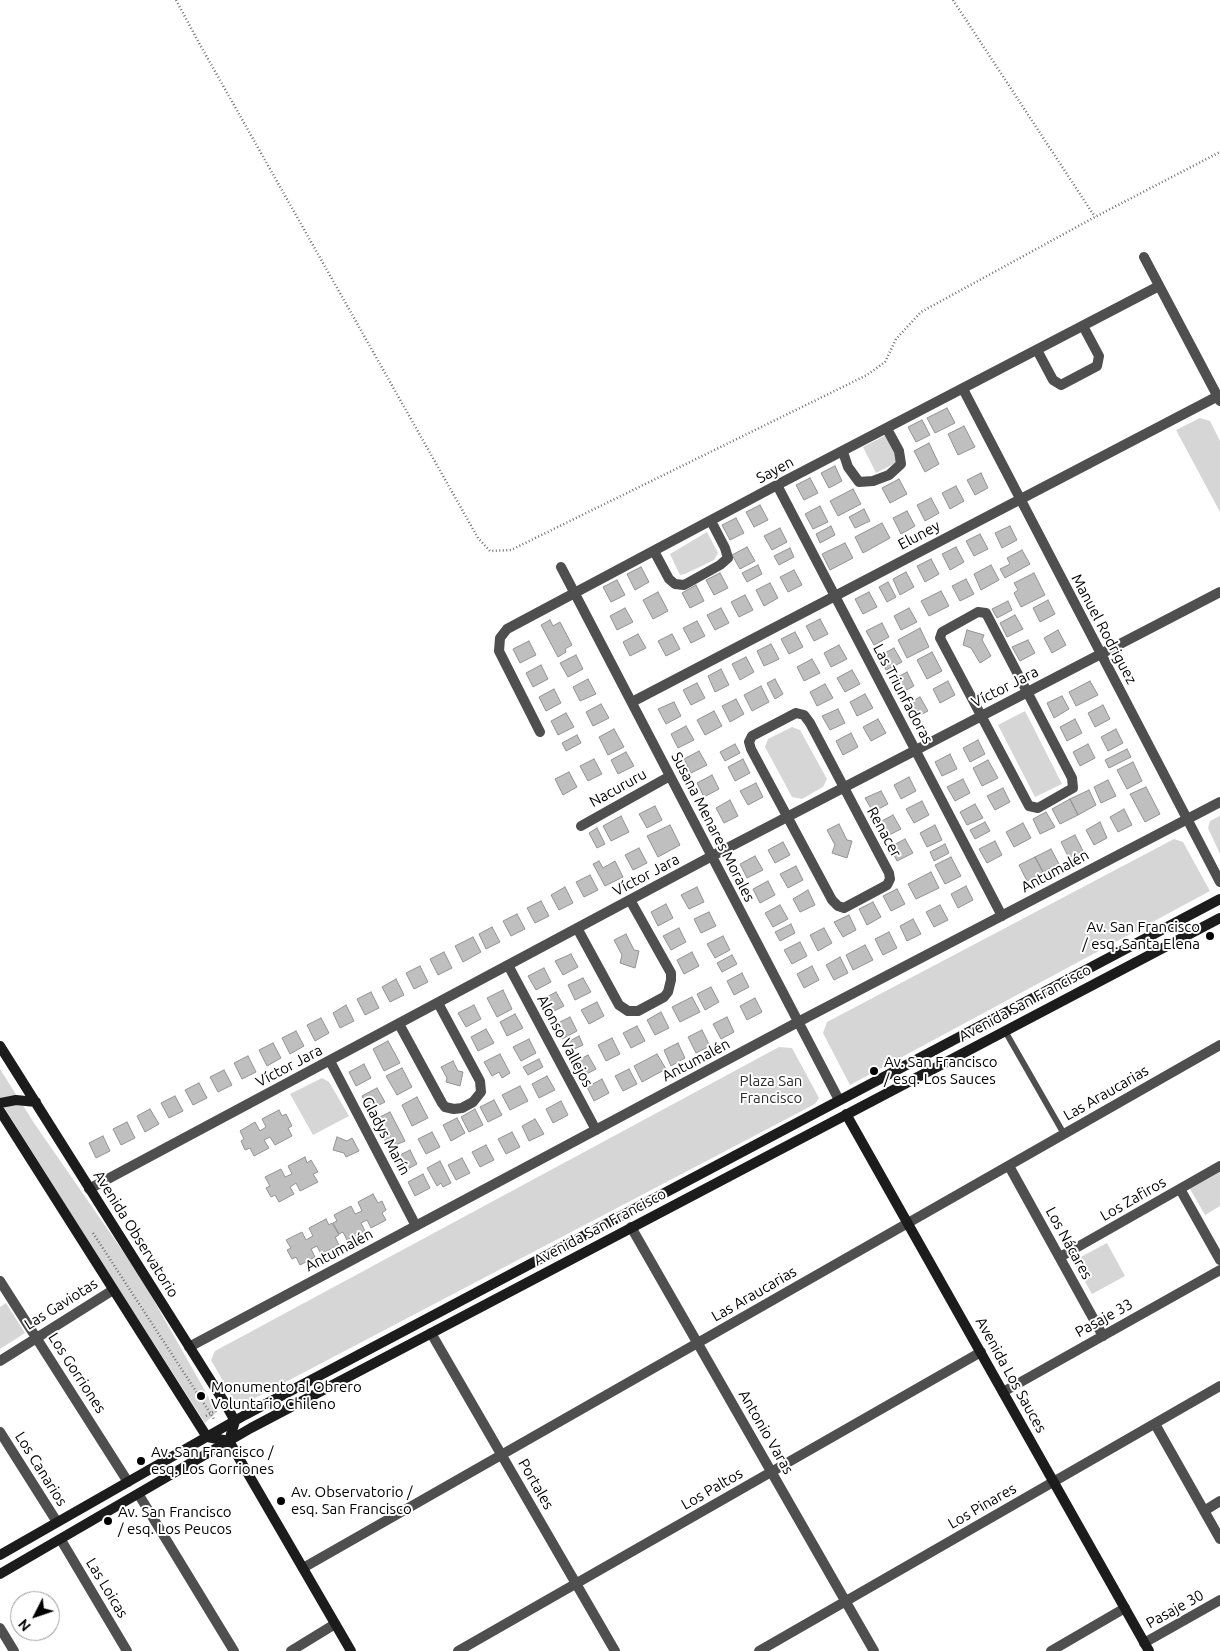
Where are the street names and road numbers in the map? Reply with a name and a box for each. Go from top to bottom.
street label: Sayen [753,453,797,487]
street label: Eluney [895,516,943,554]
street label: Manuel Rodriguez [1067,571,1141,687]
street label: Las Triunfadoras [869,641,937,747]
street label: Víctor Jara [968,662,1042,712]
street label: Susana Menares Morales [667,749,759,905]
street label: Nacururu [586,765,650,811]
street label: Renacer [863,804,905,860]
street label: Antumalén [1018,846,1092,896]
street label: Víctor Jara [610,850,682,900]
street label: Avenida San Francisco [956,960,1094,1046]
street label: Alonso Vallejos [533,992,597,1090]
street label: Antumalén [659,1035,733,1085]
street label: Víctor Jara [253,1041,325,1091]
street label: Las Araucarias [1060,1061,1152,1125]
street label: Gladys Marín [358,1094,414,1178]
street label: Avenida Observatorio [90,1167,182,1301]
street label: Los Zafiros [1097,1173,1169,1225]
street label: Avenida San Francisco [531,1184,669,1270]
street label: Los Nácares [1042,1204,1096,1282]
street label: Antumalén [302,1225,376,1275]
street label: Las Araucarias [708,1262,800,1326]
street label: Las Gaviotas [21,1274,101,1334]
street label: Pasaje 33 [1072,1295,1136,1341]
street label: Avenida Los Sauces [972,1314,1050,1436]
street label: Los Gorriones [44,1329,110,1417]
street label: Antonio Varas [735,1387,797,1477]
street label: Los Canarios [11,1429,71,1509]
street label: Portales [514,1455,558,1513]
street label: Los Paltos [678,1464,746,1514]
street label: Los Pinares [945,1479,1019,1533]
street label: Las Loicas [82,1555,132,1621]
street label: Pasaje 30 [1143,1586,1207,1632]

